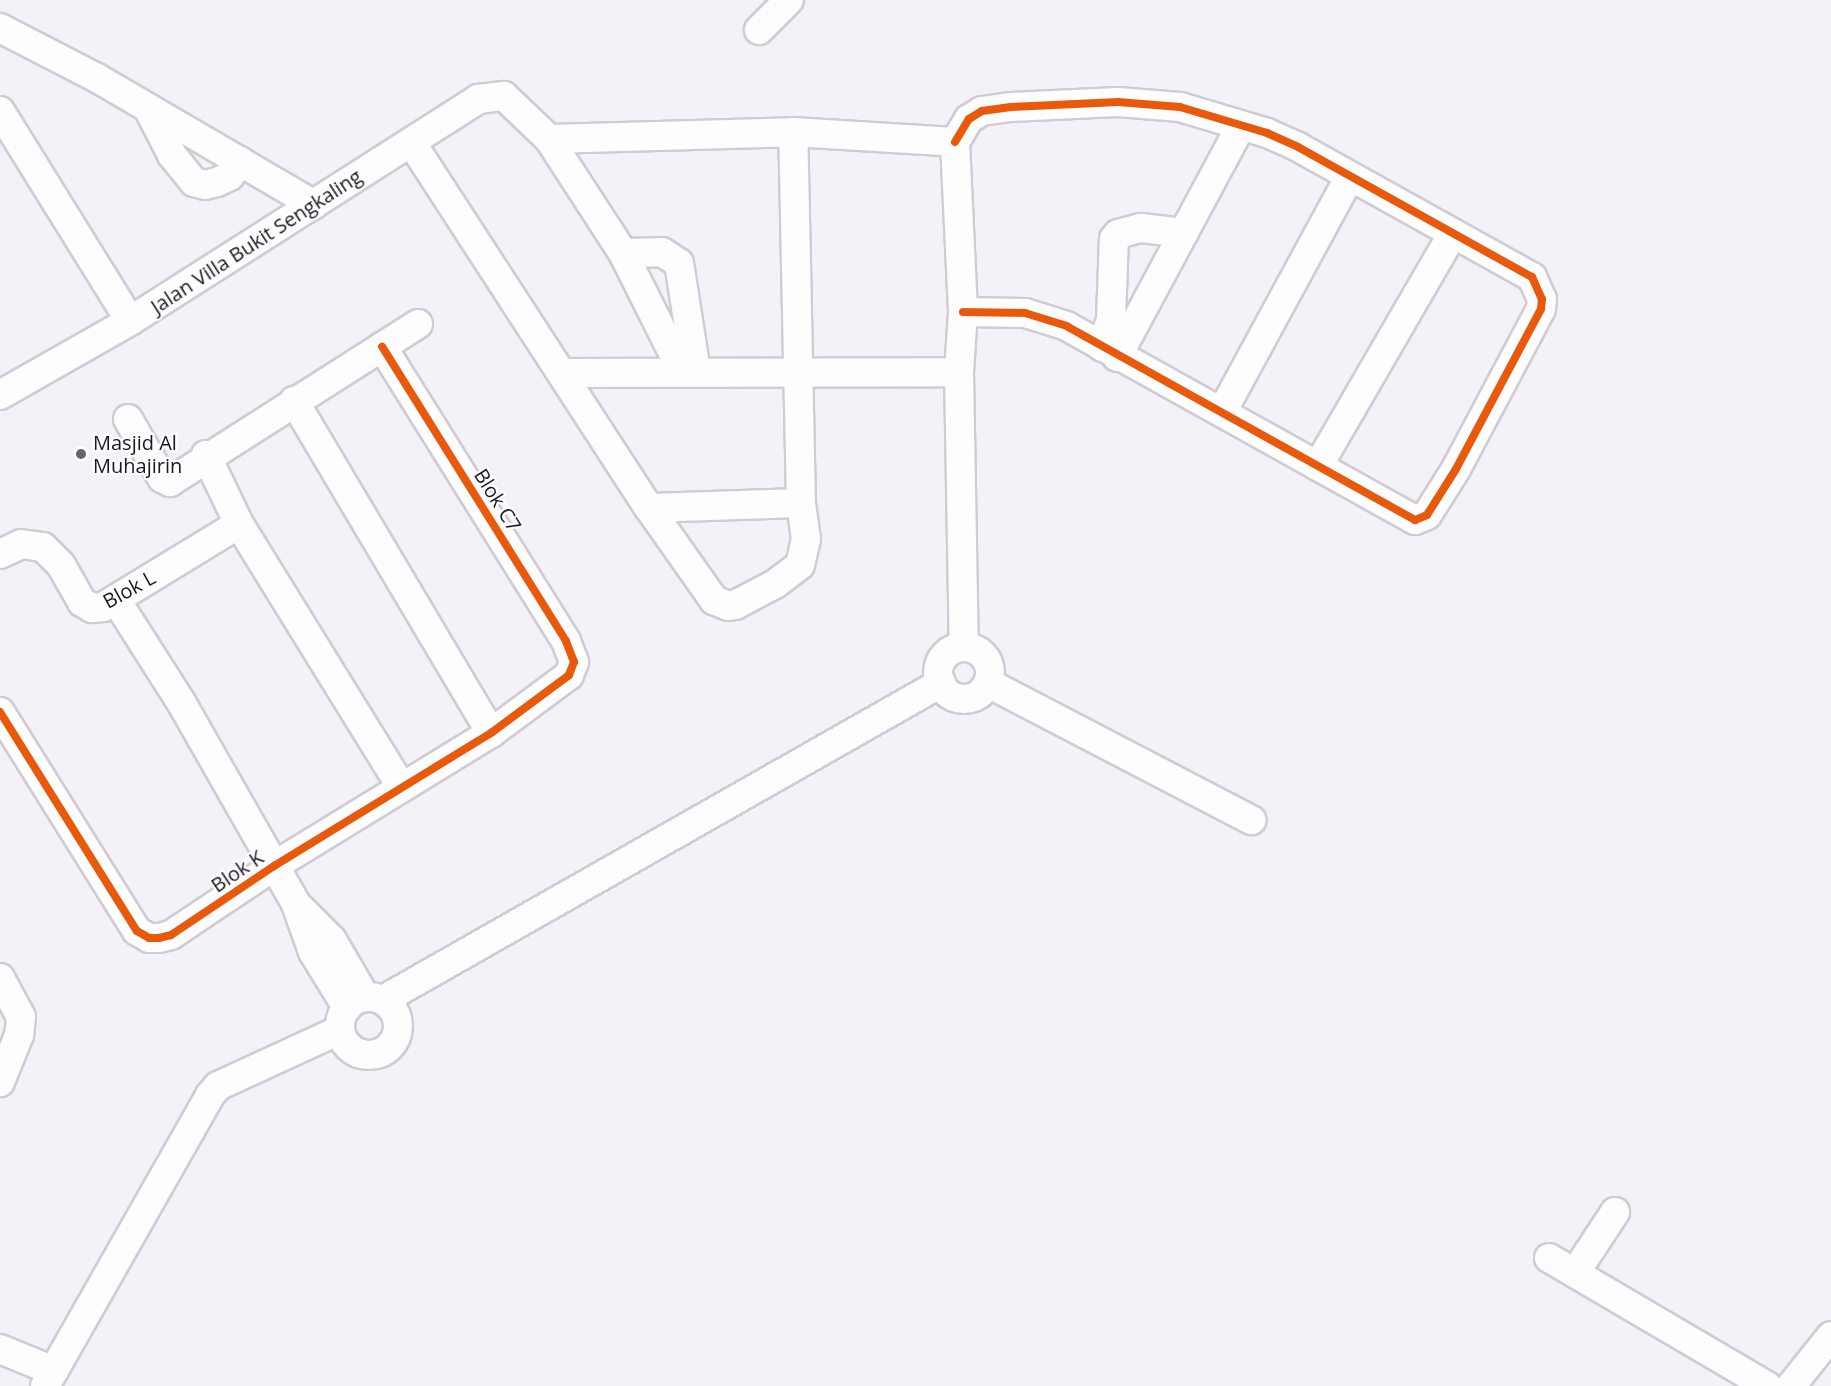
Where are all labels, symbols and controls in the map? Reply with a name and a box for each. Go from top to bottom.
street label: Jalan Villa Bukit Sengkaling [146,164,366,318]
place label: Masjid Al Muhajirin [93,430,182,477]
marker: Masjid Al Muhajirin [74,447,88,461]
street label: Blok C7 [469,464,527,536]
street label: Blok L [99,565,159,613]
street label: Blok K [206,845,268,897]

